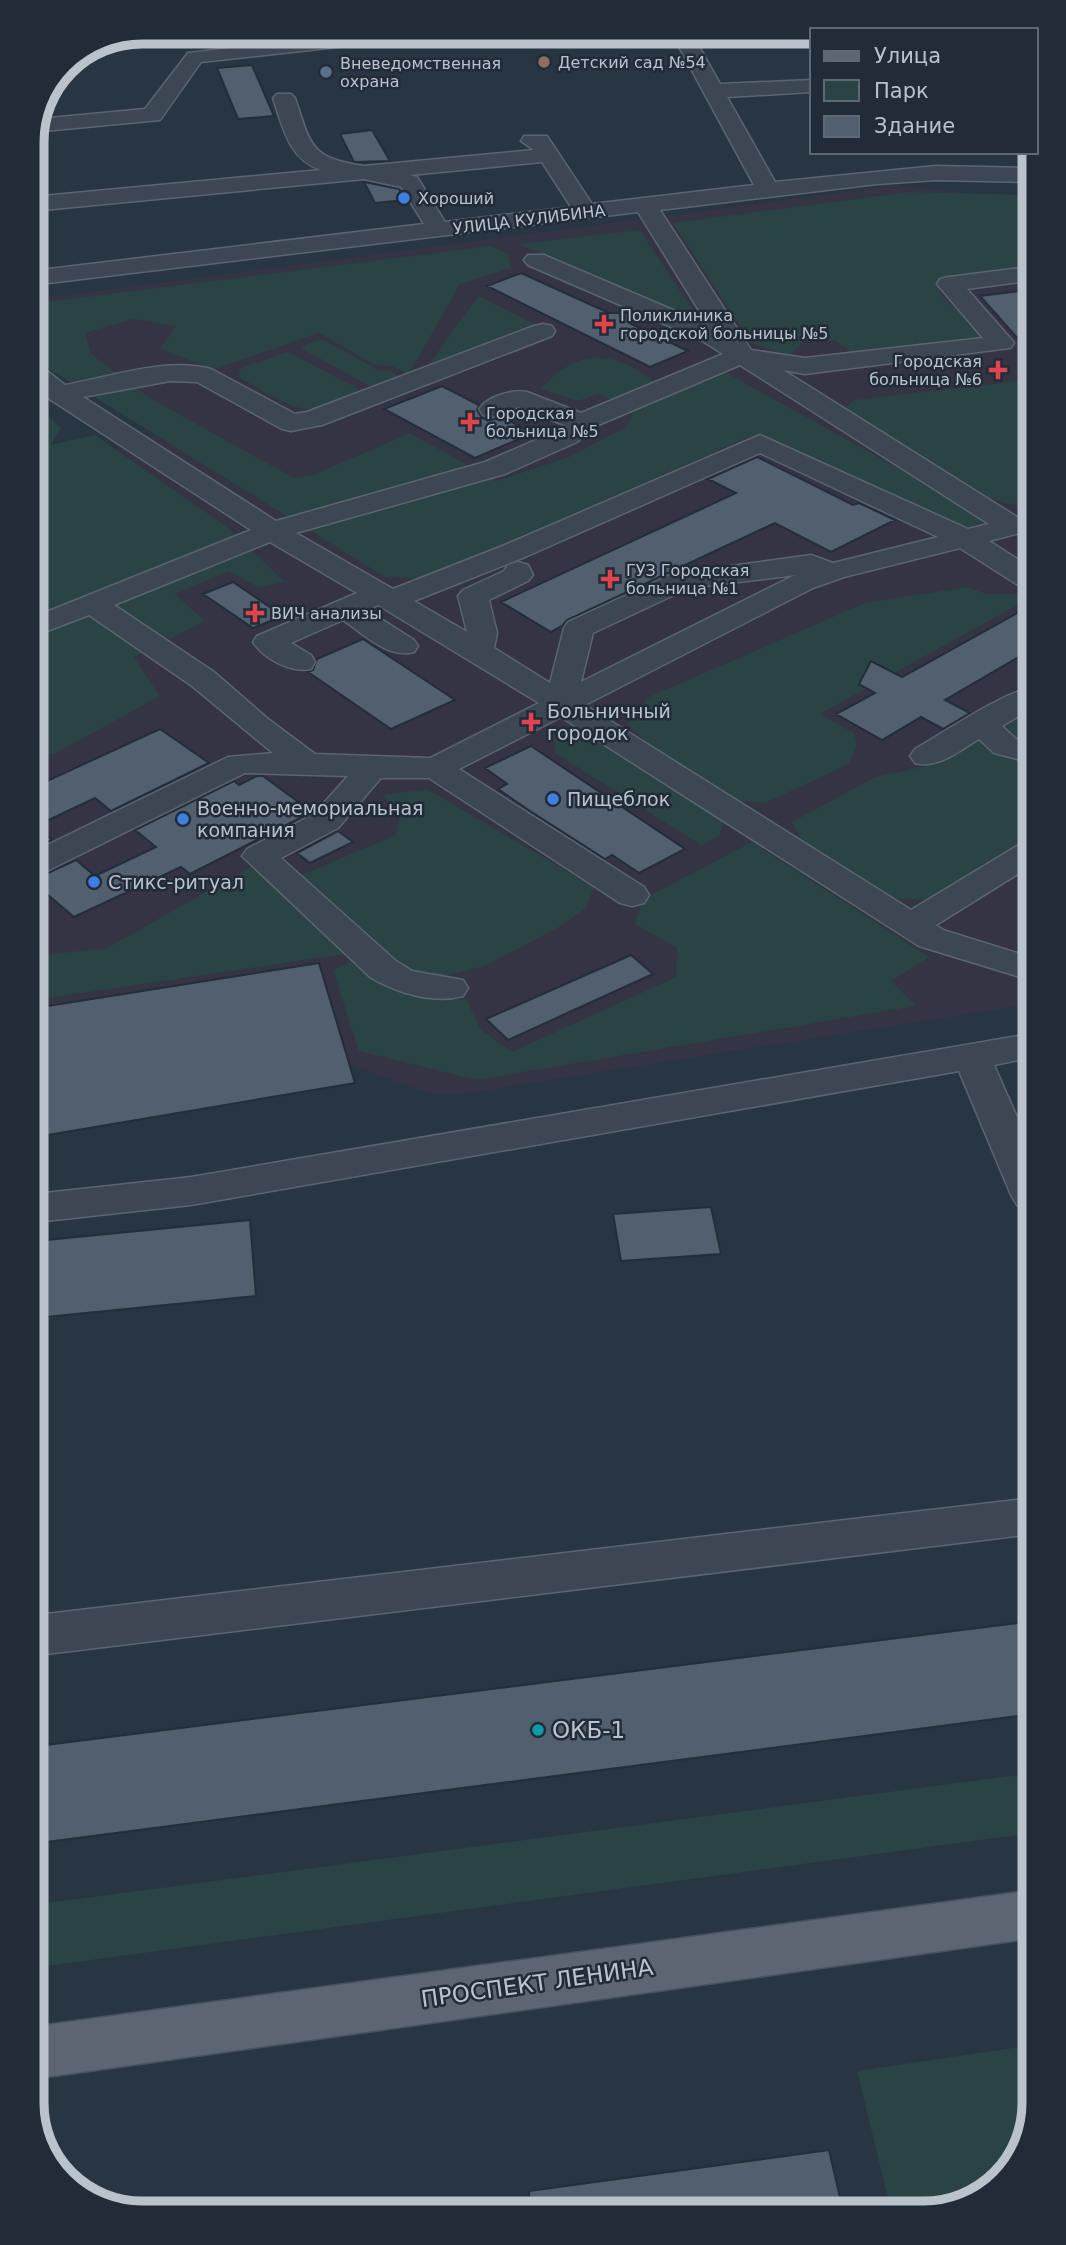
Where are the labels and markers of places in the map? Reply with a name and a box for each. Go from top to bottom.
place label: Детский сад №54 [558,53,706,72]
place label: Вневедомственная охрана [340,54,501,91]
marker: Детский сад №54 [536,54,552,70]
marker: Вневедомственная охрана [318,64,334,80]
place label: Хороший [418,189,494,208]
marker: Хороший [396,190,412,206]
place label: Поликлиника городской больницы №5 [620,306,829,343]
marker: Поликлиника городской больницы №5 [594,314,614,334]
place label: Городская больница №6 [869,352,982,389]
marker: Городская больница №6 [988,360,1008,380]
place label: Городская больница №5 [486,404,599,441]
marker: Городская больница №5 [460,412,480,432]
place label: ГУЗ Городская больница №1 [626,561,749,598]
marker: ГУЗ Городская больница №1 [600,569,620,589]
marker: ВИЧ анализы [245,603,265,623]
place label: ВИЧ анализы [271,604,382,623]
place label: Больничный городок [547,700,671,744]
marker: Больничный городок [521,712,541,732]
place label: Пищеблок [567,788,670,810]
marker: Пищеблок [545,791,561,807]
place label: Военно-мемориальная компания [197,797,424,841]
marker: Военно-мемориальная компания [175,811,191,827]
place label: Стикс-ритуал [108,871,244,893]
marker: Стикс-ритуал [86,874,102,890]
place label: ОКБ-1 [552,1717,625,1743]
marker: ОКБ-1 [530,1722,546,1738]

